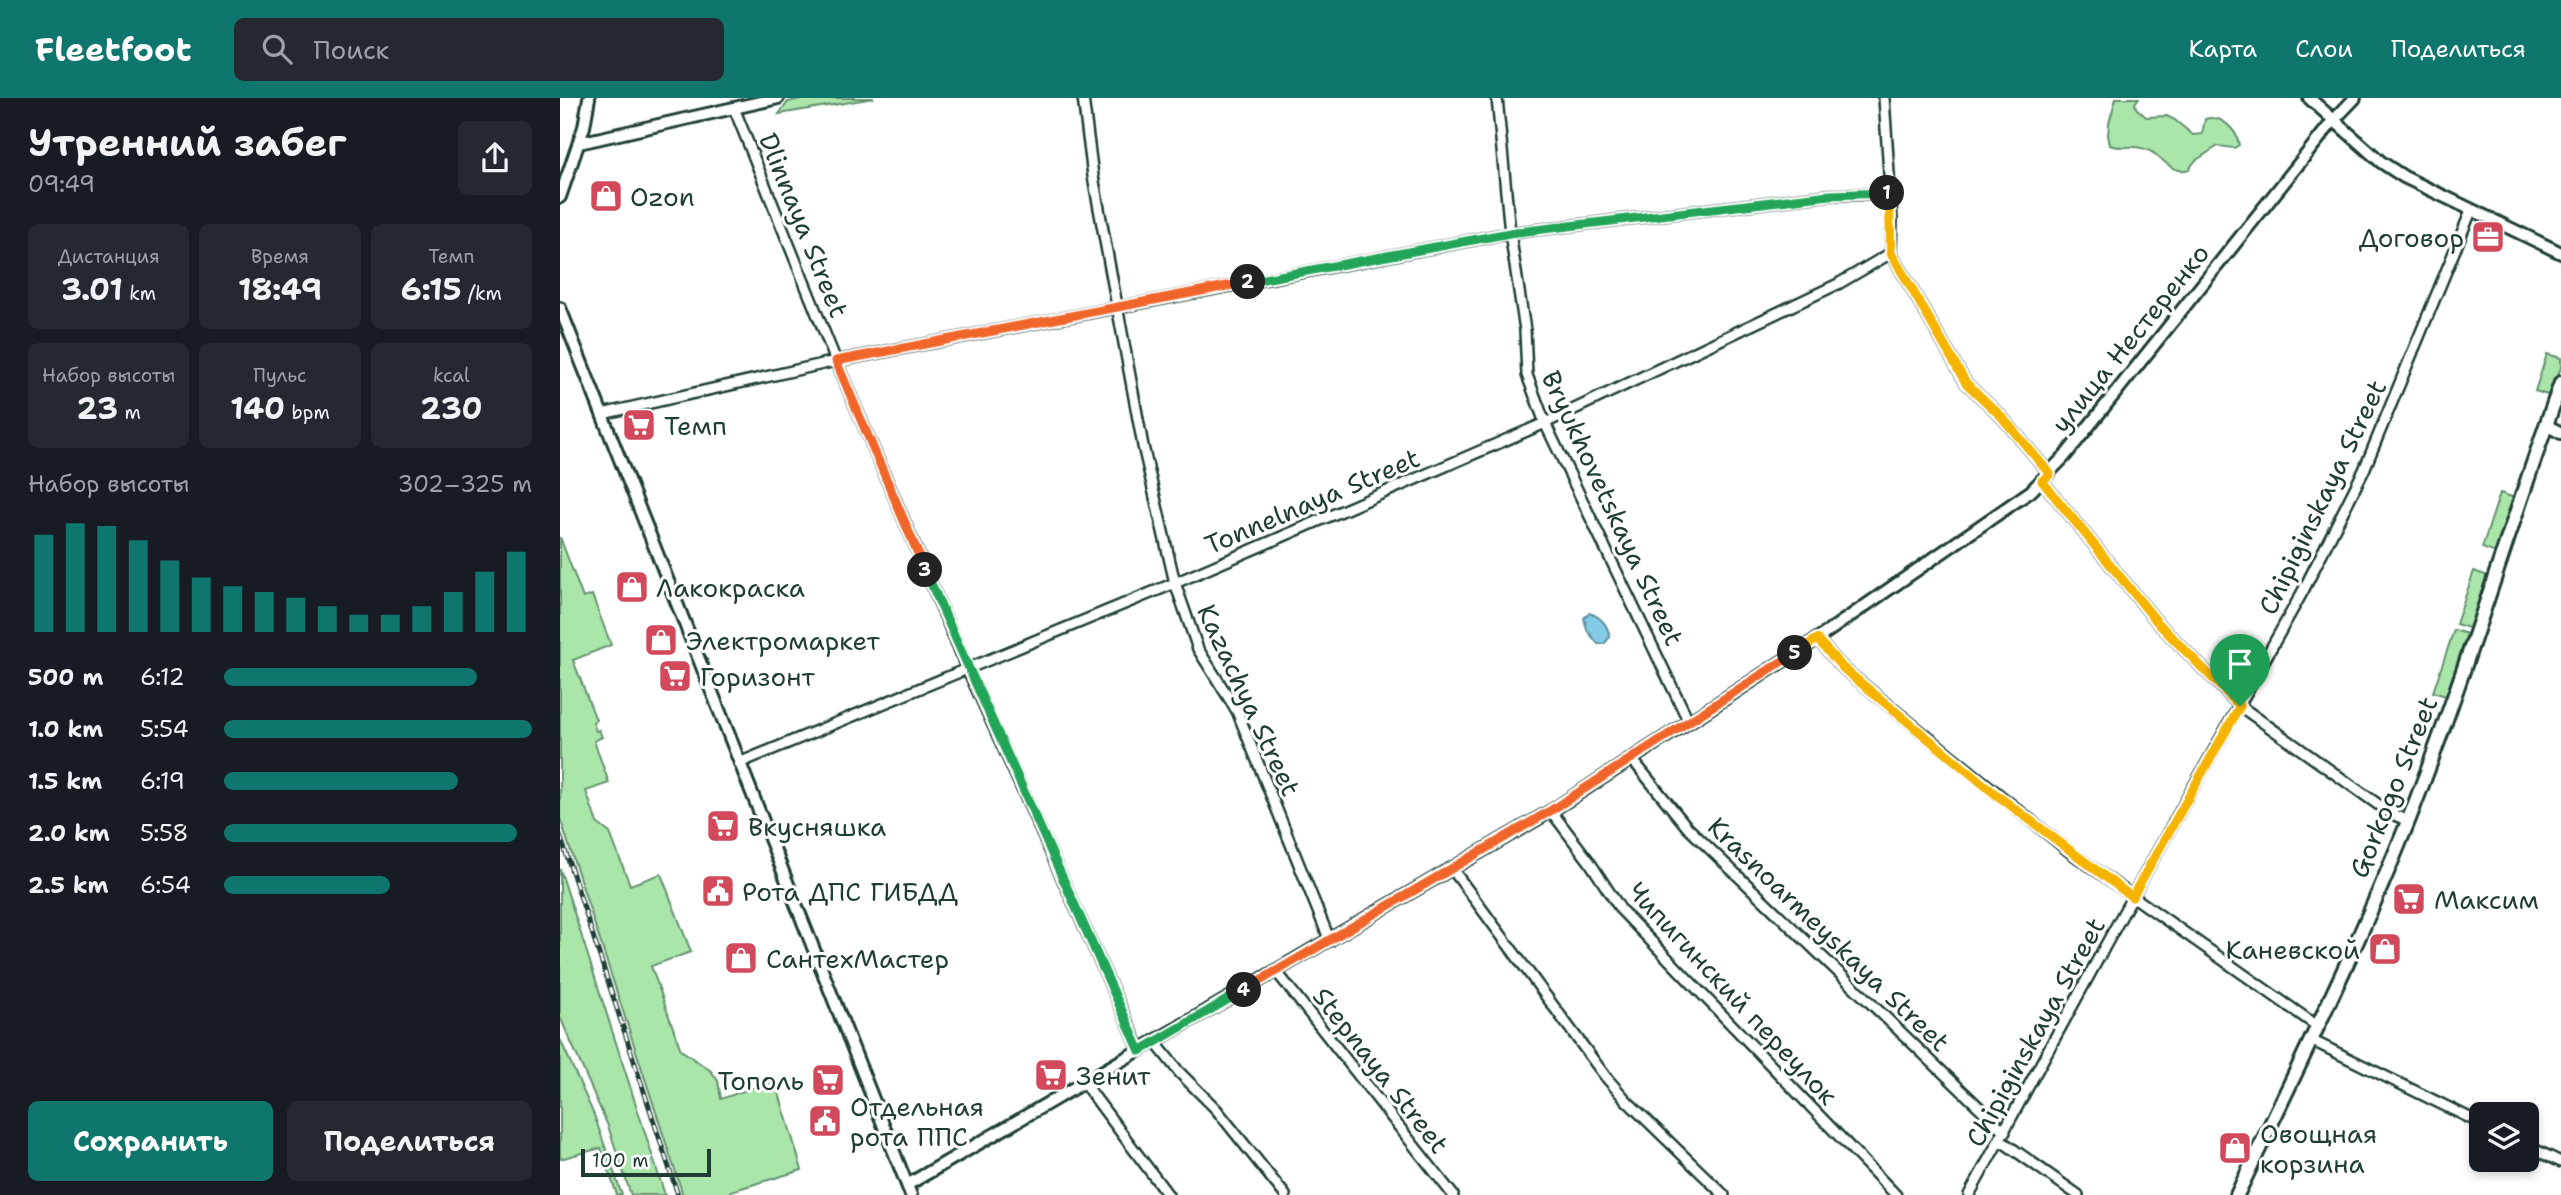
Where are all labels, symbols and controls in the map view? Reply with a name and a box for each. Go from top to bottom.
search box [234,18,724,81]
text: Fleetfoot [35,27,192,72]
icon: search [258,30,296,68]
text: Поиск [314,32,389,67]
text: Карта [2189,33,2257,65]
text: Слои [2295,33,2353,65]
text: Поделиться [2391,33,2526,65]
text: Утренний забег [28,117,346,168]
button: share [458,121,532,195]
street label: Dlinnaya Street [751,128,857,322]
text: 09:49 [28,169,95,199]
pin: 1 [1870,176,1904,210]
shop icon: Ozon [587,177,625,215]
place label: Ozon [630,179,695,214]
text: 1 [1882,180,1891,205]
office icon: Договор [2469,218,2507,256]
place label: Договор [2359,220,2464,255]
street label: улица Нестеренко [2043,236,2217,440]
text: Дистанция [58,244,160,269]
text: Время [251,244,309,269]
text: Темп [428,244,474,269]
pin: 2 [1230,264,1266,300]
text: 3.01 [61,269,123,310]
text: 18:49 [238,269,322,310]
text: 6:15 [401,269,461,310]
text: 2 [1241,269,1254,294]
text: km [123,281,156,306]
text: /km [461,281,502,306]
text: Набор высоты [42,363,175,388]
text: Пульс [253,363,307,388]
text: kcal [433,363,470,388]
street label: Bryukhovetskaya Street [1534,365,1692,651]
street label: Chipiginskaya Street [2250,374,2394,620]
text: 23 [76,388,118,429]
text: 140 [230,388,285,429]
text: 230 [420,388,483,429]
text: m [118,400,141,425]
text: bpm [285,400,330,425]
supermarket icon: Темп [620,406,658,444]
place label: Темп [664,408,727,443]
street label: Tonnelnaya Street [1199,440,1425,562]
text: Набор высоты [28,469,189,499]
text: 302–325 m [397,469,532,499]
pin: 3 [908,552,942,588]
text: 3 [918,557,931,582]
shop icon: Лакокраска [613,568,651,606]
place label: Лакокраска [656,570,805,605]
street label: Kazachya Street [1189,598,1309,802]
shop icon: Электромаркет [642,621,680,659]
place label: Электромаркет [686,623,881,658]
pin [2210,634,2270,706]
pin: 5 [1778,636,1812,670]
text: 5 [1789,640,1800,665]
icon: arrive [2221,645,2259,683]
supermarket icon: Горизонт [656,657,694,695]
place label: Горизонт [700,659,816,694]
text: 500 m [28,662,103,692]
text: 6:12 [140,662,185,692]
street label: Gorkogo Street [2341,691,2445,883]
text: 1.0 km [28,714,103,744]
text: 5:54 [140,714,189,744]
text: 1.5 km [28,766,102,796]
text: 6:19 [140,766,185,796]
supermarket icon: Вкусняшка [704,807,742,845]
place label: Вкусняшка [748,809,886,844]
street label: Krasnoarmeyskaya Street [1700,809,1958,1059]
text: 2.0 km [28,818,110,848]
text: 5:58 [140,818,189,848]
text: 2.5 km [28,870,109,900]
text: 6:54 [140,870,191,900]
public building icon: Рота ДПС ГИБДД [699,872,737,910]
place label: Рота ДПС ГИБДД [742,874,958,909]
street label: Чипигинский переулок [1620,874,1846,1112]
supermarket icon: Максим [2390,880,2428,918]
place label: Максим [2434,882,2539,917]
street label: Chipiginskaya Street [1957,911,2113,1153]
shop icon: Каневской [2366,930,2404,968]
place label: Каневской [2226,932,2360,967]
shop icon: СантехМастер [722,939,760,977]
place label: СантехМастер [766,941,949,976]
pin: 4 [1226,972,1262,1008]
text: 4 [1237,977,1250,1002]
street label: Stepnaya Street [1305,980,1457,1160]
supermarket icon: Зенит [1032,1056,1070,1094]
place label: Зенит [1076,1058,1151,1093]
supermarket icon: Тополь [809,1061,847,1099]
place label: Тополь [717,1063,804,1098]
place label: Отдельная рота ППС [850,1089,984,1154]
button: Сохранить [28,1101,273,1181]
button: Поделиться [287,1101,532,1181]
public building icon: Отдельная рота ППС [806,1102,844,1140]
map controls [2469,1102,2539,1172]
button: layers [2469,1102,2539,1172]
place label: Овощная корзина [2260,1116,2377,1181]
shop icon: Овощная корзина [2216,1129,2254,1167]
scale bar [581,1146,710,1178]
text: 100 m [592,1148,649,1173]

